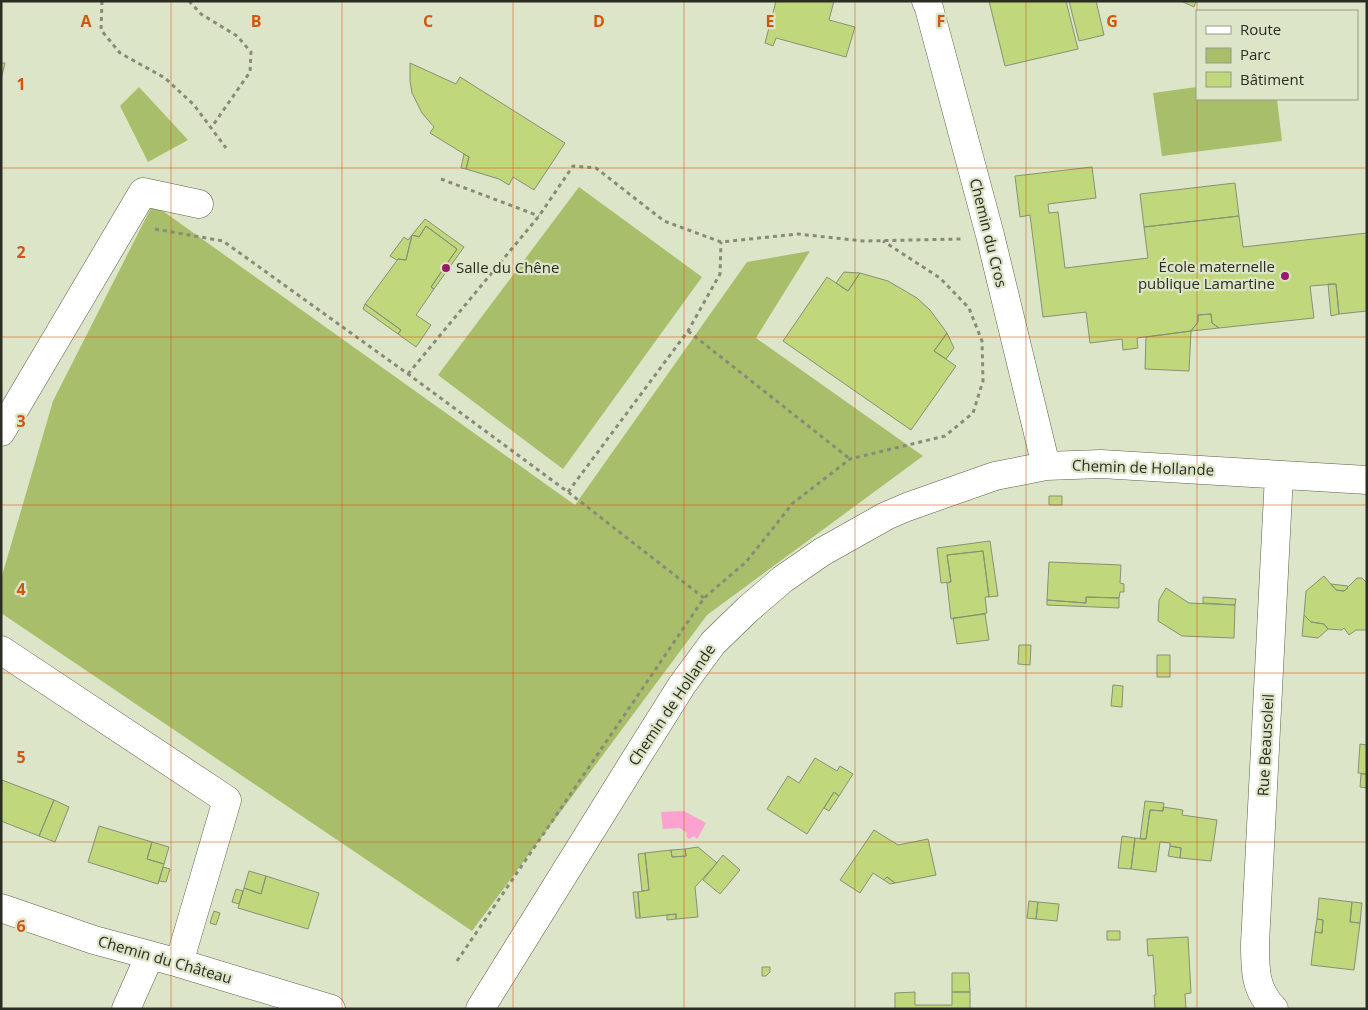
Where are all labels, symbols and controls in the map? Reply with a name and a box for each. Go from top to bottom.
text: A [80,10,92,32]
text: B [251,10,261,32]
text: C [423,10,433,32]
text: D [593,10,605,32]
text: E [766,10,775,32]
text: F [937,10,945,32]
text: G [1106,10,1118,32]
legend [1196,10,1358,100]
text: Route [1240,19,1281,39]
text: Parc [1240,44,1271,64]
text: Bâtiment [1240,69,1304,89]
text: 1 [16,73,26,95]
street label: Chemin du Cros [966,176,1012,289]
text: 2 [16,241,26,263]
place label: École maternelle publique Lamartine [1138,256,1275,293]
place label: Salle du Chêne [456,257,559,277]
marker: Salle du Chêne [440,262,452,274]
marker: École maternelle publique Lamartine [1279,270,1291,282]
text: 3 [16,410,26,432]
street label: Chemin de Hollande [1072,455,1214,479]
text: 4 [16,578,26,600]
street label: Chemin de Hollande [623,640,719,769]
street label: Rue Beausoleil [1252,693,1278,797]
text: 5 [16,746,26,768]
text: 6 [16,915,26,937]
street label: Chemin du Château [96,930,235,988]

